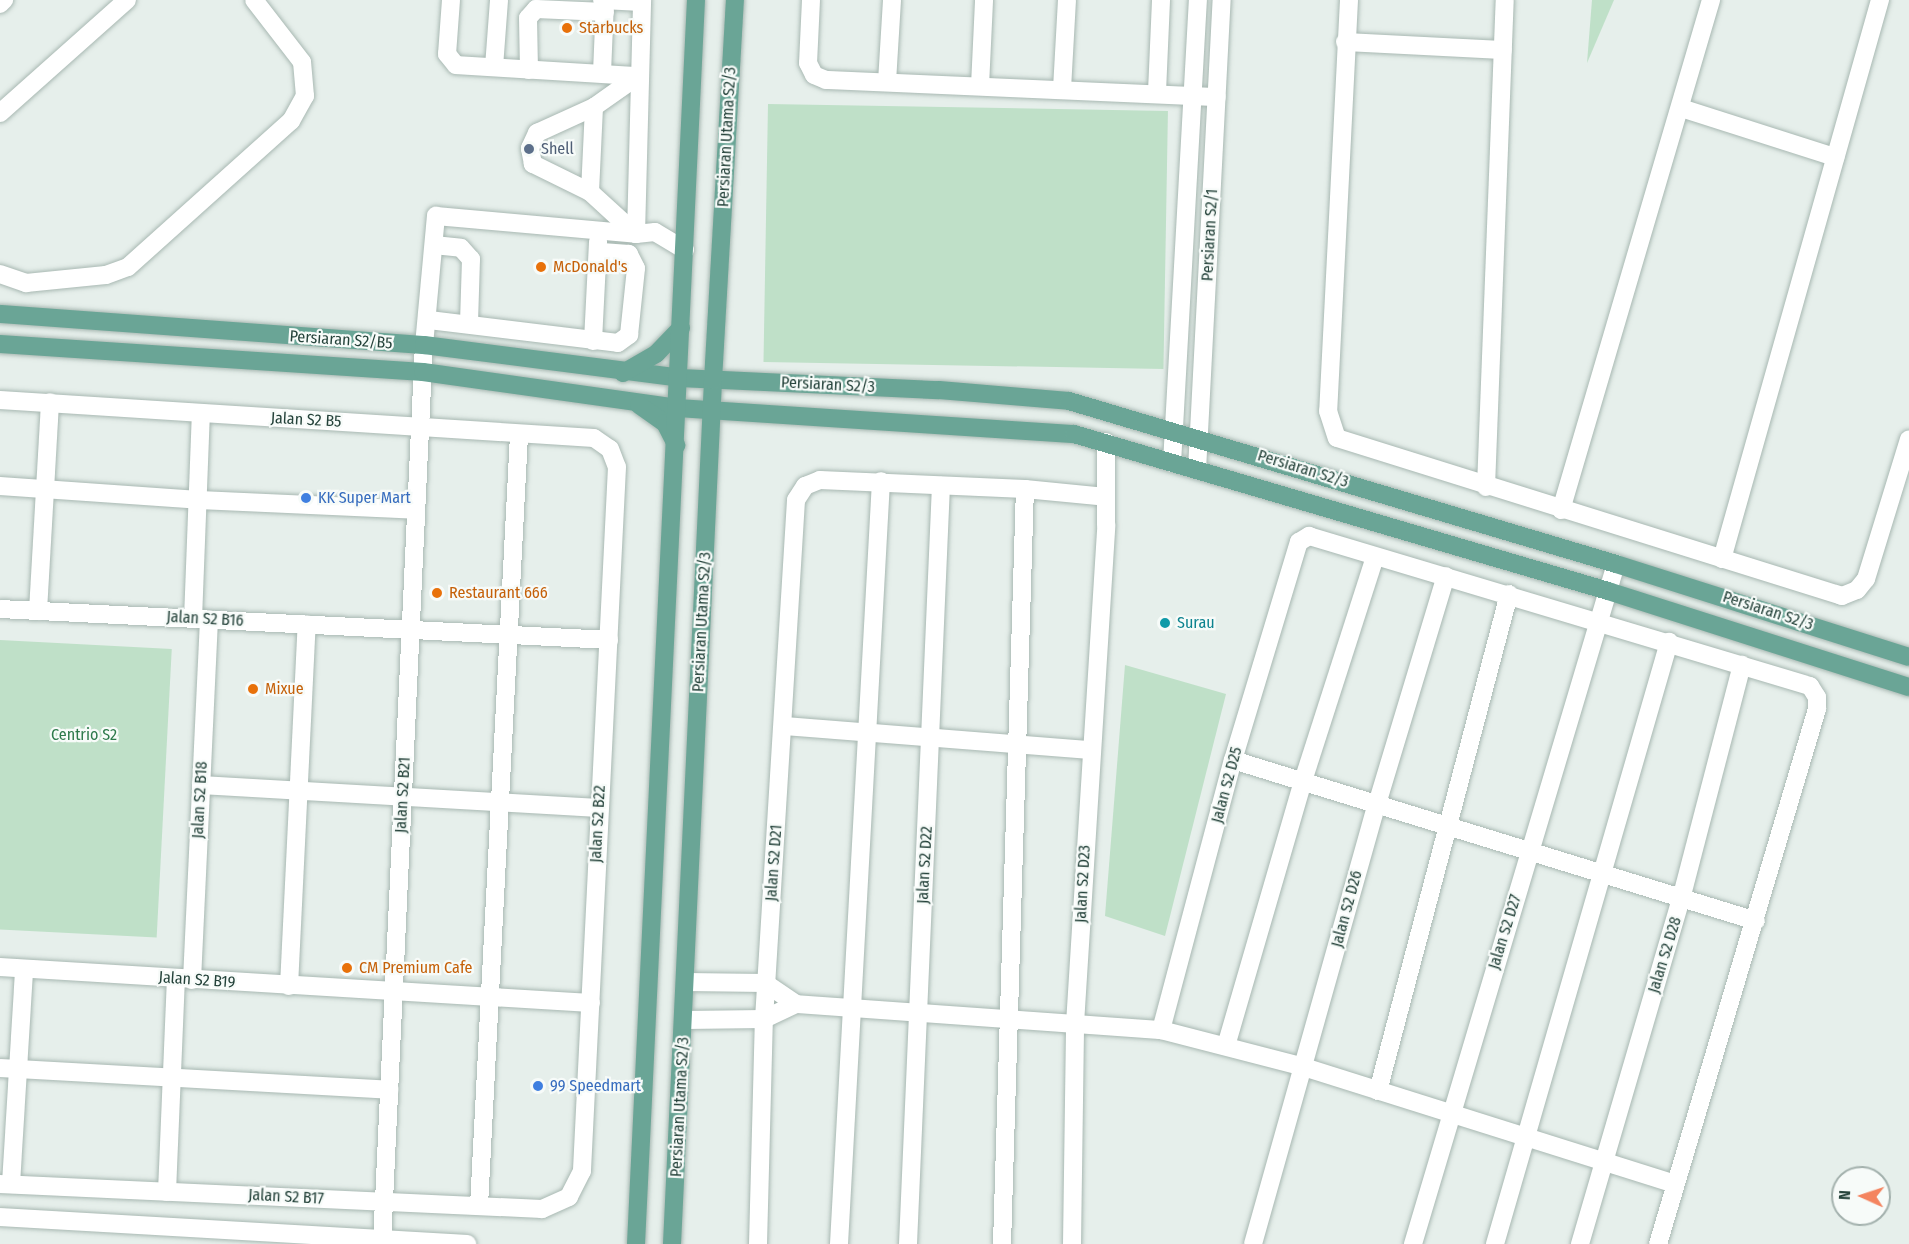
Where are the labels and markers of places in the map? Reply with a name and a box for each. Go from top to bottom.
place label: Starbucks [579,18,643,38]
marker: Starbucks [560,21,574,35]
place label: Shell [541,139,574,159]
marker: Shell [522,142,536,156]
place label: McDonald's [553,257,628,277]
marker: McDonald's [534,260,548,274]
place label: KK Super Mart [318,488,411,508]
marker: KK Super Mart [299,491,313,505]
place label: Restaurant 666 [449,583,548,603]
marker: Restaurant 666 [430,586,444,600]
place label: Surau [1177,613,1215,633]
marker: Surau [1158,616,1172,630]
place label: Mixue [265,679,304,699]
marker: Mixue [246,682,260,696]
place label: CM Premium Cafe [359,958,473,978]
marker: CM Premium Cafe [340,961,354,975]
place label: 99 Speedmart [550,1076,641,1096]
marker: 99 Speedmart [531,1079,545,1093]

